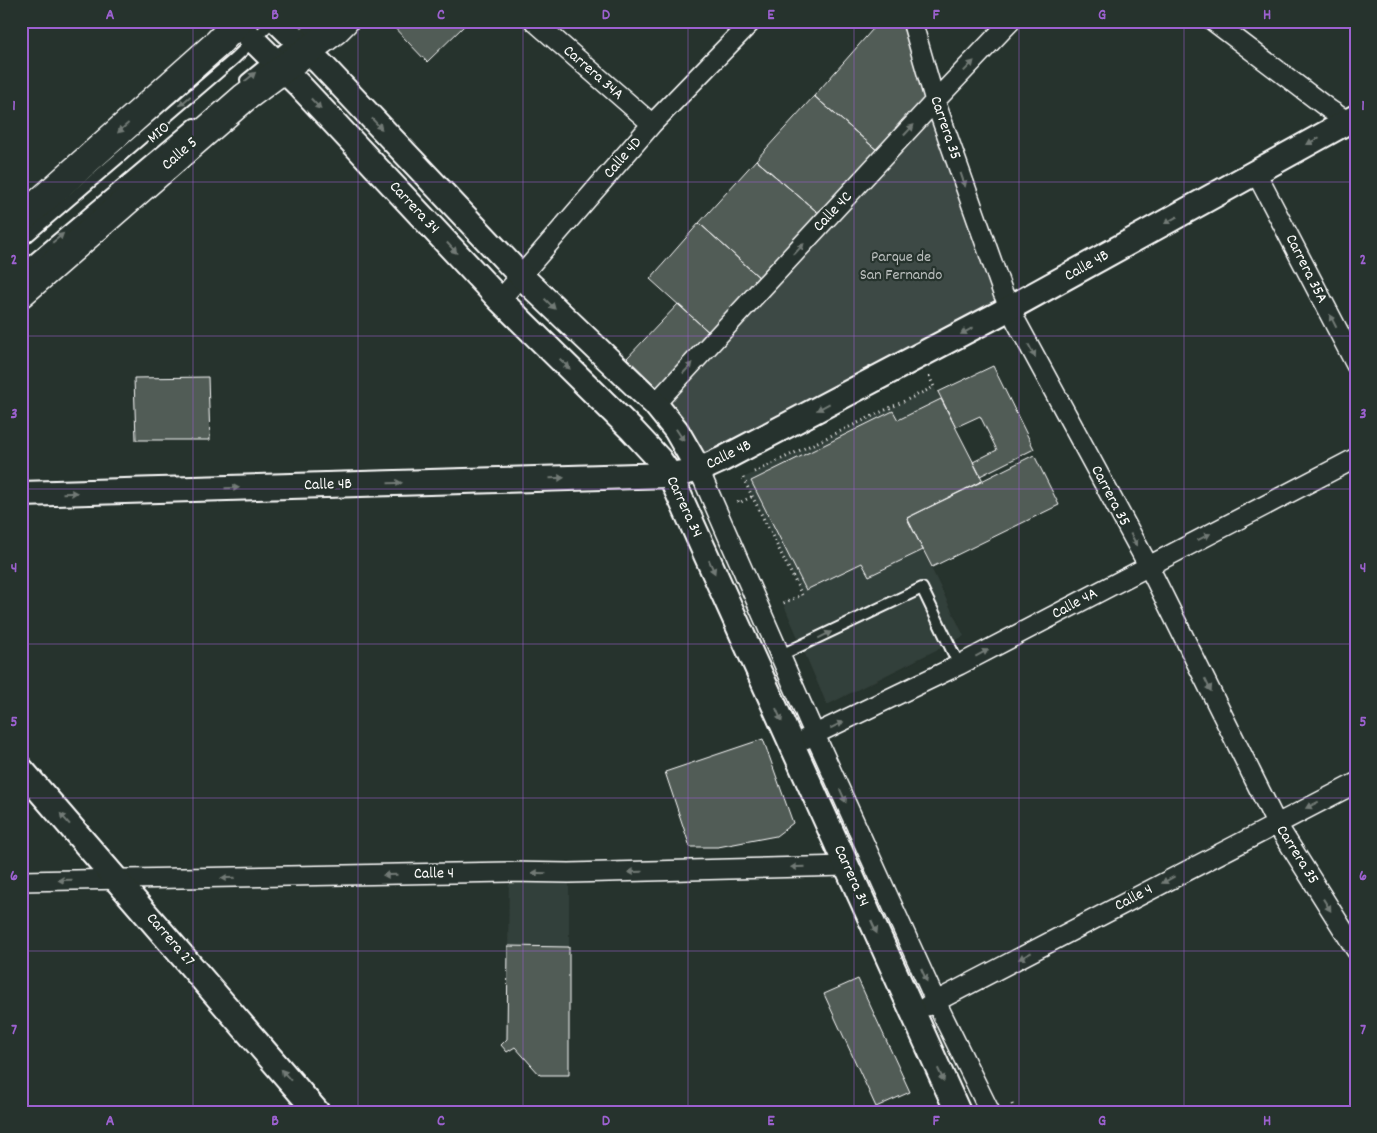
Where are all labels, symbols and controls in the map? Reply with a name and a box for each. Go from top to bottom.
text: A [106,4,115,27]
text: B [271,4,279,27]
text: C [437,4,445,27]
text: D [602,4,611,27]
text: E [767,4,775,27]
text: F [932,4,940,27]
text: G [1098,4,1106,27]
text: H [1263,4,1271,27]
street label: Carrera 34A [558,40,629,106]
one-way arrow [963,60,975,72]
one-way arrow [243,72,256,83]
street label: Carrera 35 [923,93,967,163]
text: 1 [12,95,16,118]
one-way arrow [179,95,192,106]
text: 1 [1361,95,1365,118]
one-way arrow [310,98,322,110]
street label: MIO [143,117,175,149]
one-way arrow [371,117,383,129]
one-way arrow [118,122,130,134]
one-way arrow [903,124,915,136]
street label: Calle 5 [157,132,203,176]
street label: Calle 4D [598,132,648,184]
one-way arrow [1306,136,1319,145]
one-way arrow [959,173,967,188]
street label: Carrera 34 [383,176,445,240]
street label: Calle 4C [808,186,858,237]
one-way arrow [1164,215,1178,224]
street label: Carrera 35A [1279,231,1333,308]
one-way arrow [52,232,64,244]
one-way arrow [446,241,458,253]
one-way arrow [793,243,805,255]
street label: Calle 4B [1060,244,1114,288]
park label: Parque de San Fernando [860,246,942,287]
text: 2 [11,249,18,272]
text: 2 [1360,249,1367,272]
one-way arrow [544,298,556,310]
one-way arrow [1329,314,1337,328]
one-way arrow [960,327,974,335]
one-way arrow [1028,344,1036,359]
one-way arrow [559,358,571,370]
one-way arrow [683,362,694,375]
one-way arrow [816,402,830,411]
text: 3 [10,403,18,426]
text: 3 [1359,403,1367,426]
one-way arrow [675,429,684,442]
street label: Calle 4B [702,434,756,476]
street label: Carrera 35 [1084,461,1136,531]
street label: Calle 4B [304,473,352,497]
street label: Carrera 34 [660,473,708,541]
one-way arrow [550,474,566,482]
one-way arrow [387,479,403,487]
one-way arrow [225,484,241,492]
one-way arrow [62,488,78,496]
one-way arrow [1196,533,1211,541]
one-way arrow [1130,534,1139,547]
text: 4 [11,557,17,580]
text: 4 [1360,557,1366,580]
one-way arrow [709,560,717,574]
street label: Calle 4A [1048,582,1102,626]
one-way arrow [818,631,832,639]
one-way arrow [975,649,990,657]
one-way arrow [1204,678,1212,693]
one-way arrow [775,708,783,722]
text: 5 [10,711,18,734]
text: 5 [1359,711,1367,734]
one-way arrow [829,721,844,729]
one-way arrow [838,788,847,803]
one-way arrow [1305,801,1320,809]
one-way arrow [60,813,71,826]
street label: Carrera 35 [1270,821,1324,889]
street label: Carrera 34 [827,842,875,910]
street label: Calle 4 [414,862,454,886]
one-way arrow [790,864,806,872]
text: 6 [10,865,18,888]
text: 6 [1359,865,1367,888]
one-way arrow [627,868,643,876]
one-way arrow [531,869,547,877]
one-way arrow [382,871,398,879]
one-way arrow [219,874,235,882]
one-way arrow [57,876,73,884]
one-way arrow [1161,876,1176,884]
street label: Calle 4 [1111,878,1157,918]
one-way arrow [1323,898,1332,911]
street label: Carrera 27 [140,908,200,972]
one-way arrow [871,920,879,934]
one-way arrow [1017,952,1032,960]
one-way arrow [921,968,929,982]
text: 7 [11,1019,17,1042]
text: 7 [1360,1019,1366,1042]
one-way arrow [280,1068,291,1081]
one-way arrow [938,1068,946,1082]
text: A [106,1110,115,1133]
text: B [271,1110,279,1133]
text: C [437,1110,445,1133]
text: D [602,1110,611,1133]
text: E [767,1110,775,1133]
text: F [932,1110,940,1133]
text: G [1098,1110,1106,1133]
text: H [1263,1110,1271,1133]

